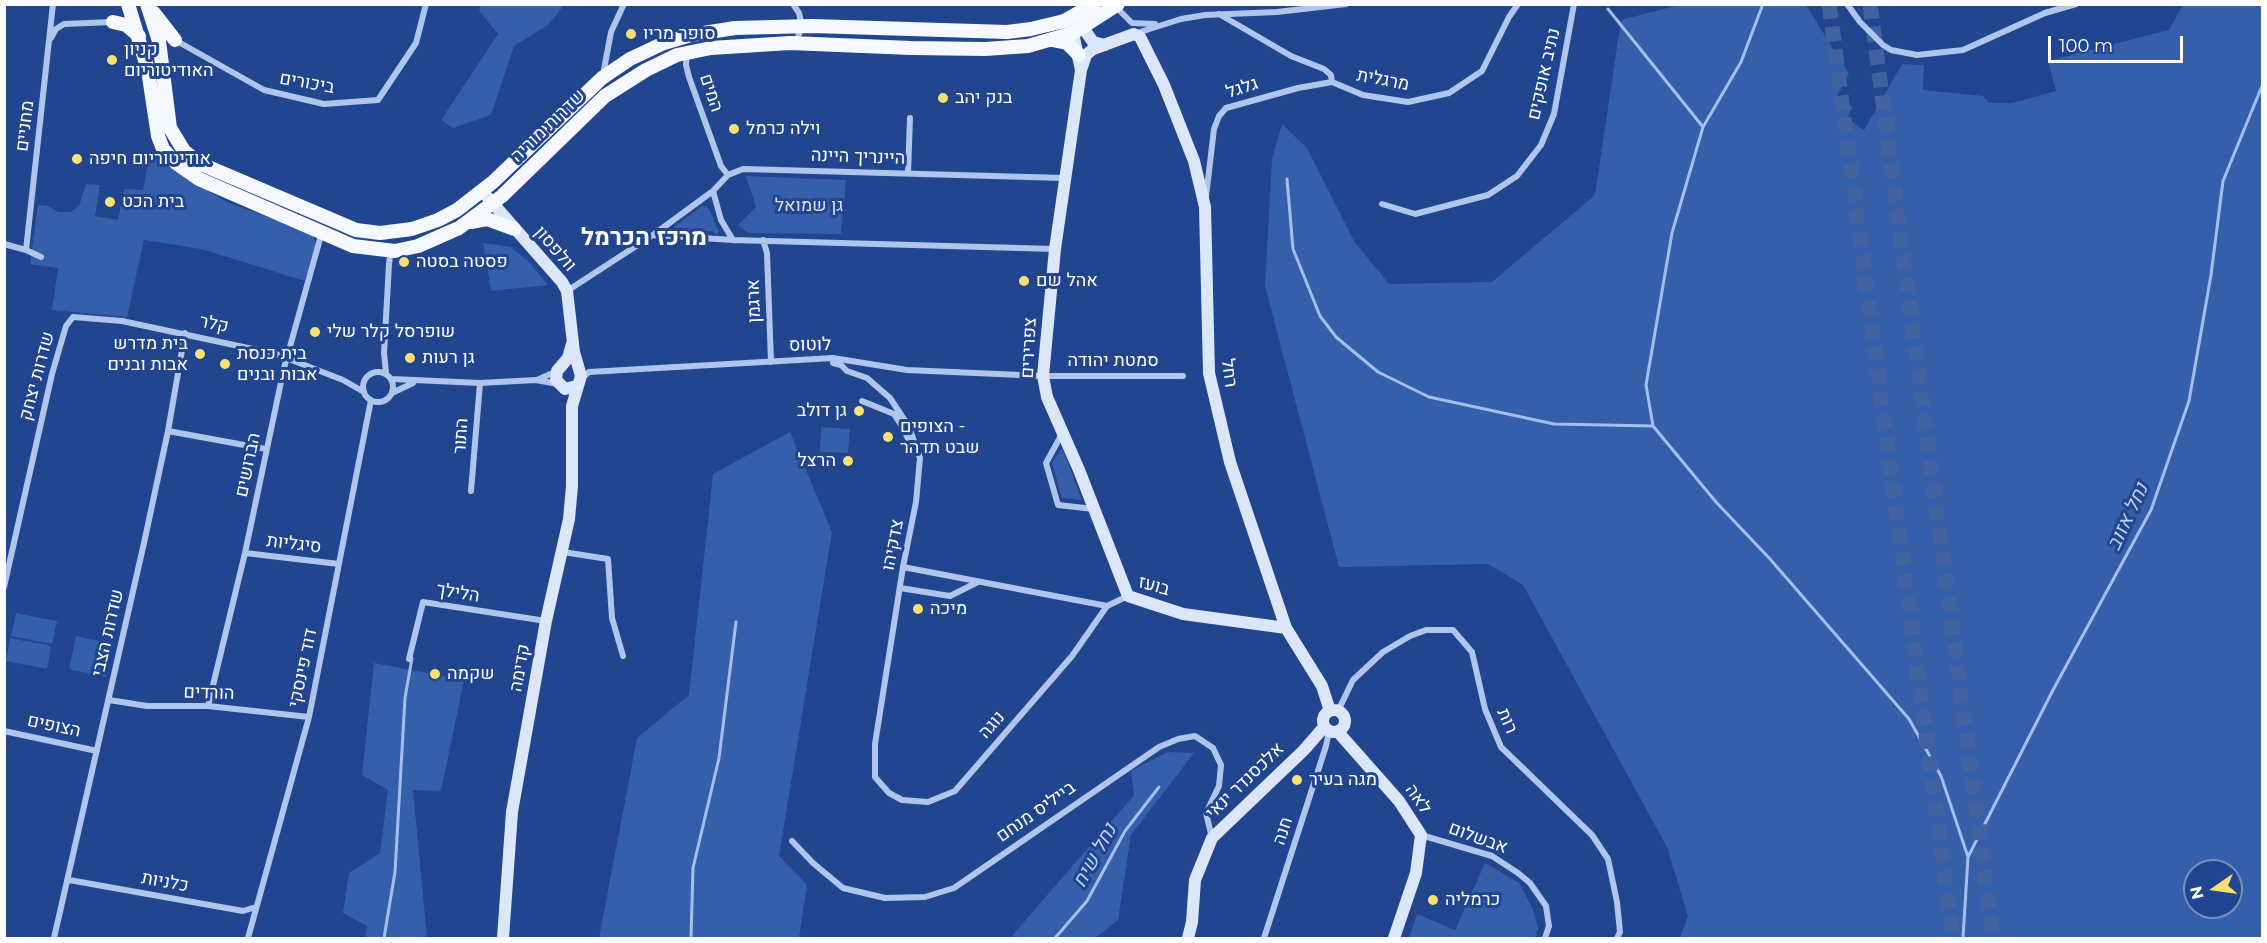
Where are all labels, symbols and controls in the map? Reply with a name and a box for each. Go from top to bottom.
place label: סופר מריו [643,23,716,45]
scale bar [2051,24,2186,62]
street label: נתיב אופקים [1523,26,1565,122]
marker: סופר מריו [624,27,638,41]
text: 100 m [2059,35,2113,57]
place label: קניון האודיטוריום [124,39,214,82]
marker: קניון האודיטוריום [105,53,119,67]
street label: מרגלית [1355,64,1411,96]
street label: ביכורים [278,68,336,98]
street label: המים [694,71,728,115]
street label: גלגל [1223,73,1261,103]
street label: שדרות מוריה [506,85,590,167]
place label: בנק יהב [955,87,1012,109]
marker: בנק יהב [936,91,950,105]
street label: מחניים [11,99,39,153]
place label: וילה כרמל [746,118,820,140]
marker: וילה כרמל [727,122,741,136]
street label: היינריך היינה [810,145,906,169]
place label: אודיטוריום חיפה [89,148,211,170]
marker: אודיטוריום חיפה [70,152,84,166]
place label: בית הכט [122,191,184,213]
marker: בית הכט [103,195,117,209]
park label: גן שמואל [775,195,843,217]
street label: וולפסון [529,222,581,276]
district label: מרכז הכרמל [581,224,707,252]
place label: פסטה בסטה [416,251,508,273]
marker: פסטה בסטה [397,255,411,269]
place label: אהל שם [1036,270,1098,292]
marker: אהל שם [1017,274,1031,288]
street label: ארגמן [742,279,766,323]
street label: קלר [197,310,231,338]
street label: צפרירים [1017,317,1041,379]
place label: שופרסל קלר שלי [327,321,455,343]
marker: שופרסל קלר שלי [308,325,322,339]
street label: שדרות יצחק [15,329,59,423]
place label: בית מדרש אבות ובנים [108,333,188,376]
street label: לוטוס [789,334,831,356]
place label: בית כנסת אבות ובנים [237,343,317,386]
marker: בית מדרש אבות ובנים [193,347,207,361]
place label: גן רעות [422,347,475,369]
street label: סמטת יהודה [1067,350,1159,372]
marker: גן רעות [403,351,417,365]
marker: בית כנסת אבות ובנים [218,357,232,371]
street label: רחל [1216,357,1242,389]
place label: גן דולב [797,400,847,422]
marker: גן דולב [852,404,866,418]
place label: הצופים - שבט תדהר [900,416,980,458]
street label: התור [449,417,473,455]
marker: הצופים - שבט תדהר [881,430,895,444]
street label: הברושים [231,431,265,499]
place label: הרצל [798,450,836,472]
marker: הרצל [841,454,855,468]
water label: נחל אזוב [2102,480,2154,554]
street label: צדקיהו [877,518,909,572]
street label: סיגליות [265,530,323,558]
street label: בועז [1136,571,1172,601]
street label: הלילך [435,579,481,607]
street label: שדרות הצבי [87,587,129,679]
place label: מיכה [930,598,967,620]
marker: מיכה [911,602,925,616]
street label: דוד פינסקי [284,627,322,709]
street label: קדימה [505,642,535,694]
place label: שקמה [447,663,494,685]
marker: שקמה [428,667,442,681]
street label: הורדים [183,681,235,705]
street label: רות [1492,705,1522,737]
street label: נוגה [974,707,1010,743]
street label: הצופים [25,710,83,742]
street label: אלכסנדר ינאי [1201,738,1289,824]
place label: מגה בעיר [1309,769,1377,791]
marker: מגה בעיר [1290,773,1304,787]
street label: בייליס מנחם [992,777,1080,847]
street label: לאה [1400,780,1436,818]
street label: חנה [1268,814,1298,848]
street label: אבשלום [1445,817,1511,859]
water label: נחל שיח [1068,820,1122,892]
north arrow [2183,859,2243,919]
street label: כלניות [140,867,190,897]
text: N [2186,884,2208,901]
place label: כרמליה [1445,889,1500,911]
marker: כרמליה [1426,893,1440,907]

